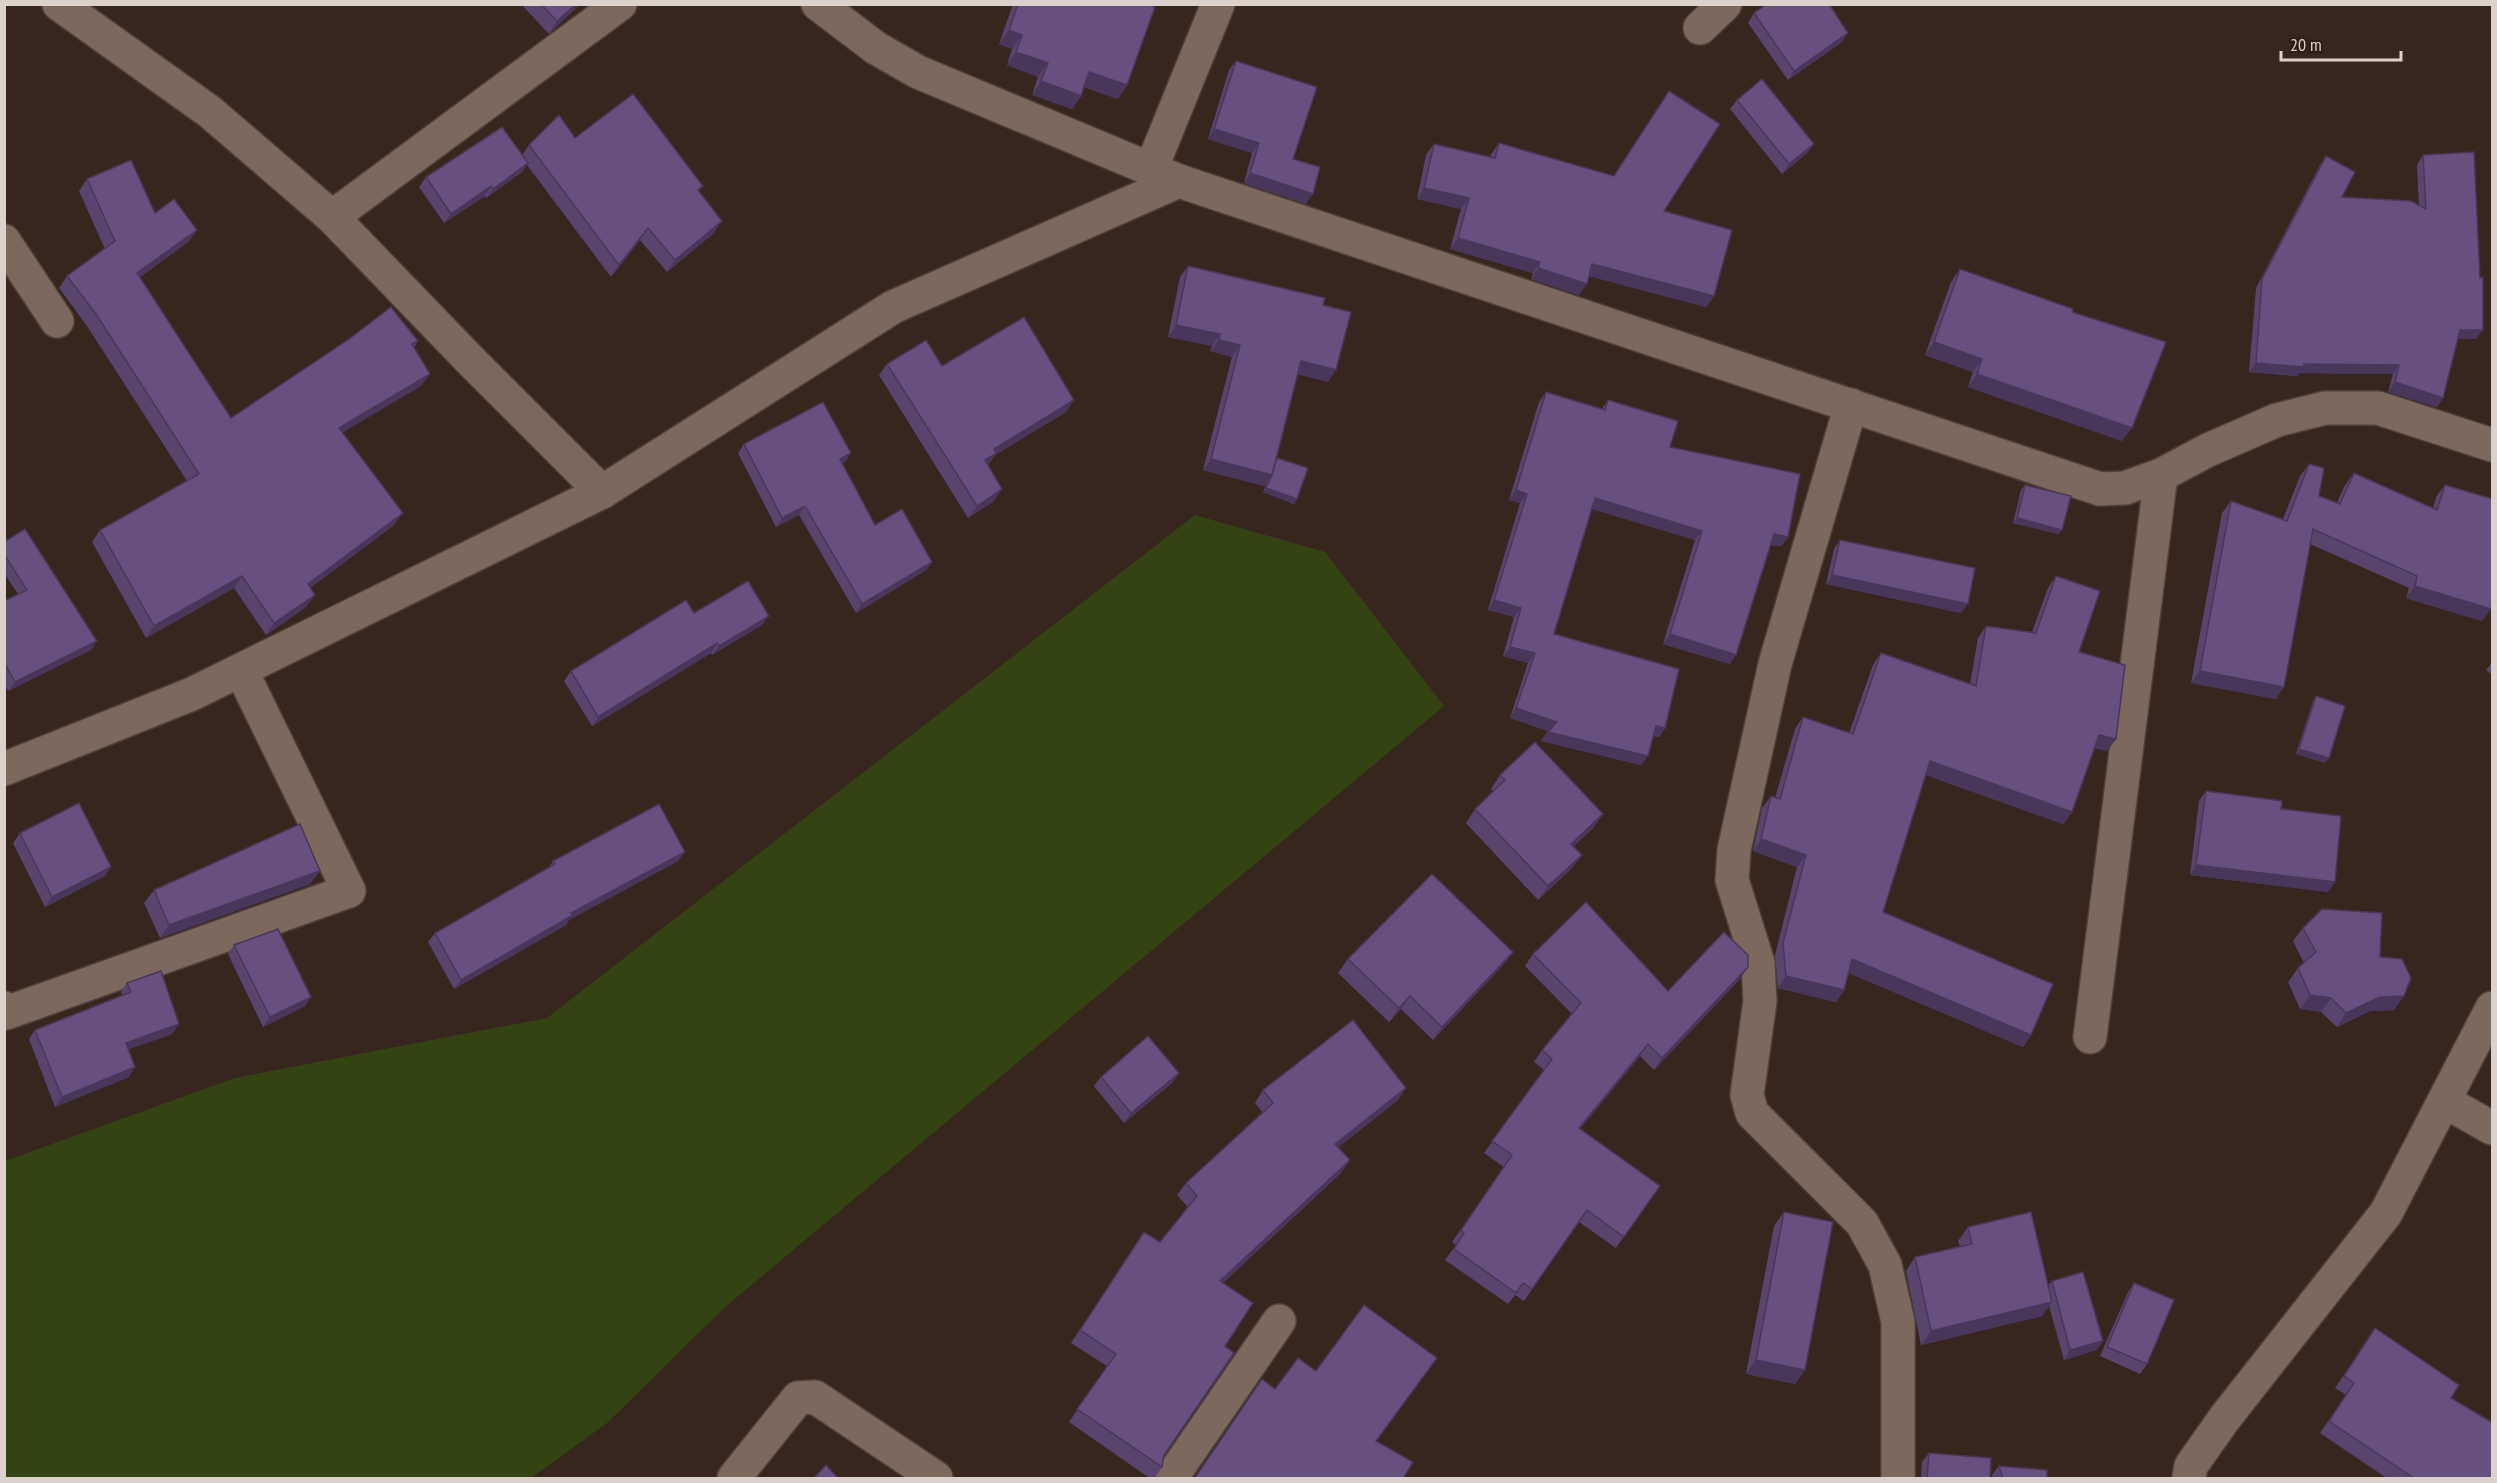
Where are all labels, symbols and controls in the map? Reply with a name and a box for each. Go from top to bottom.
scale bar [2281,24,2401,62]
text: 20 m [2290,33,2322,56]

